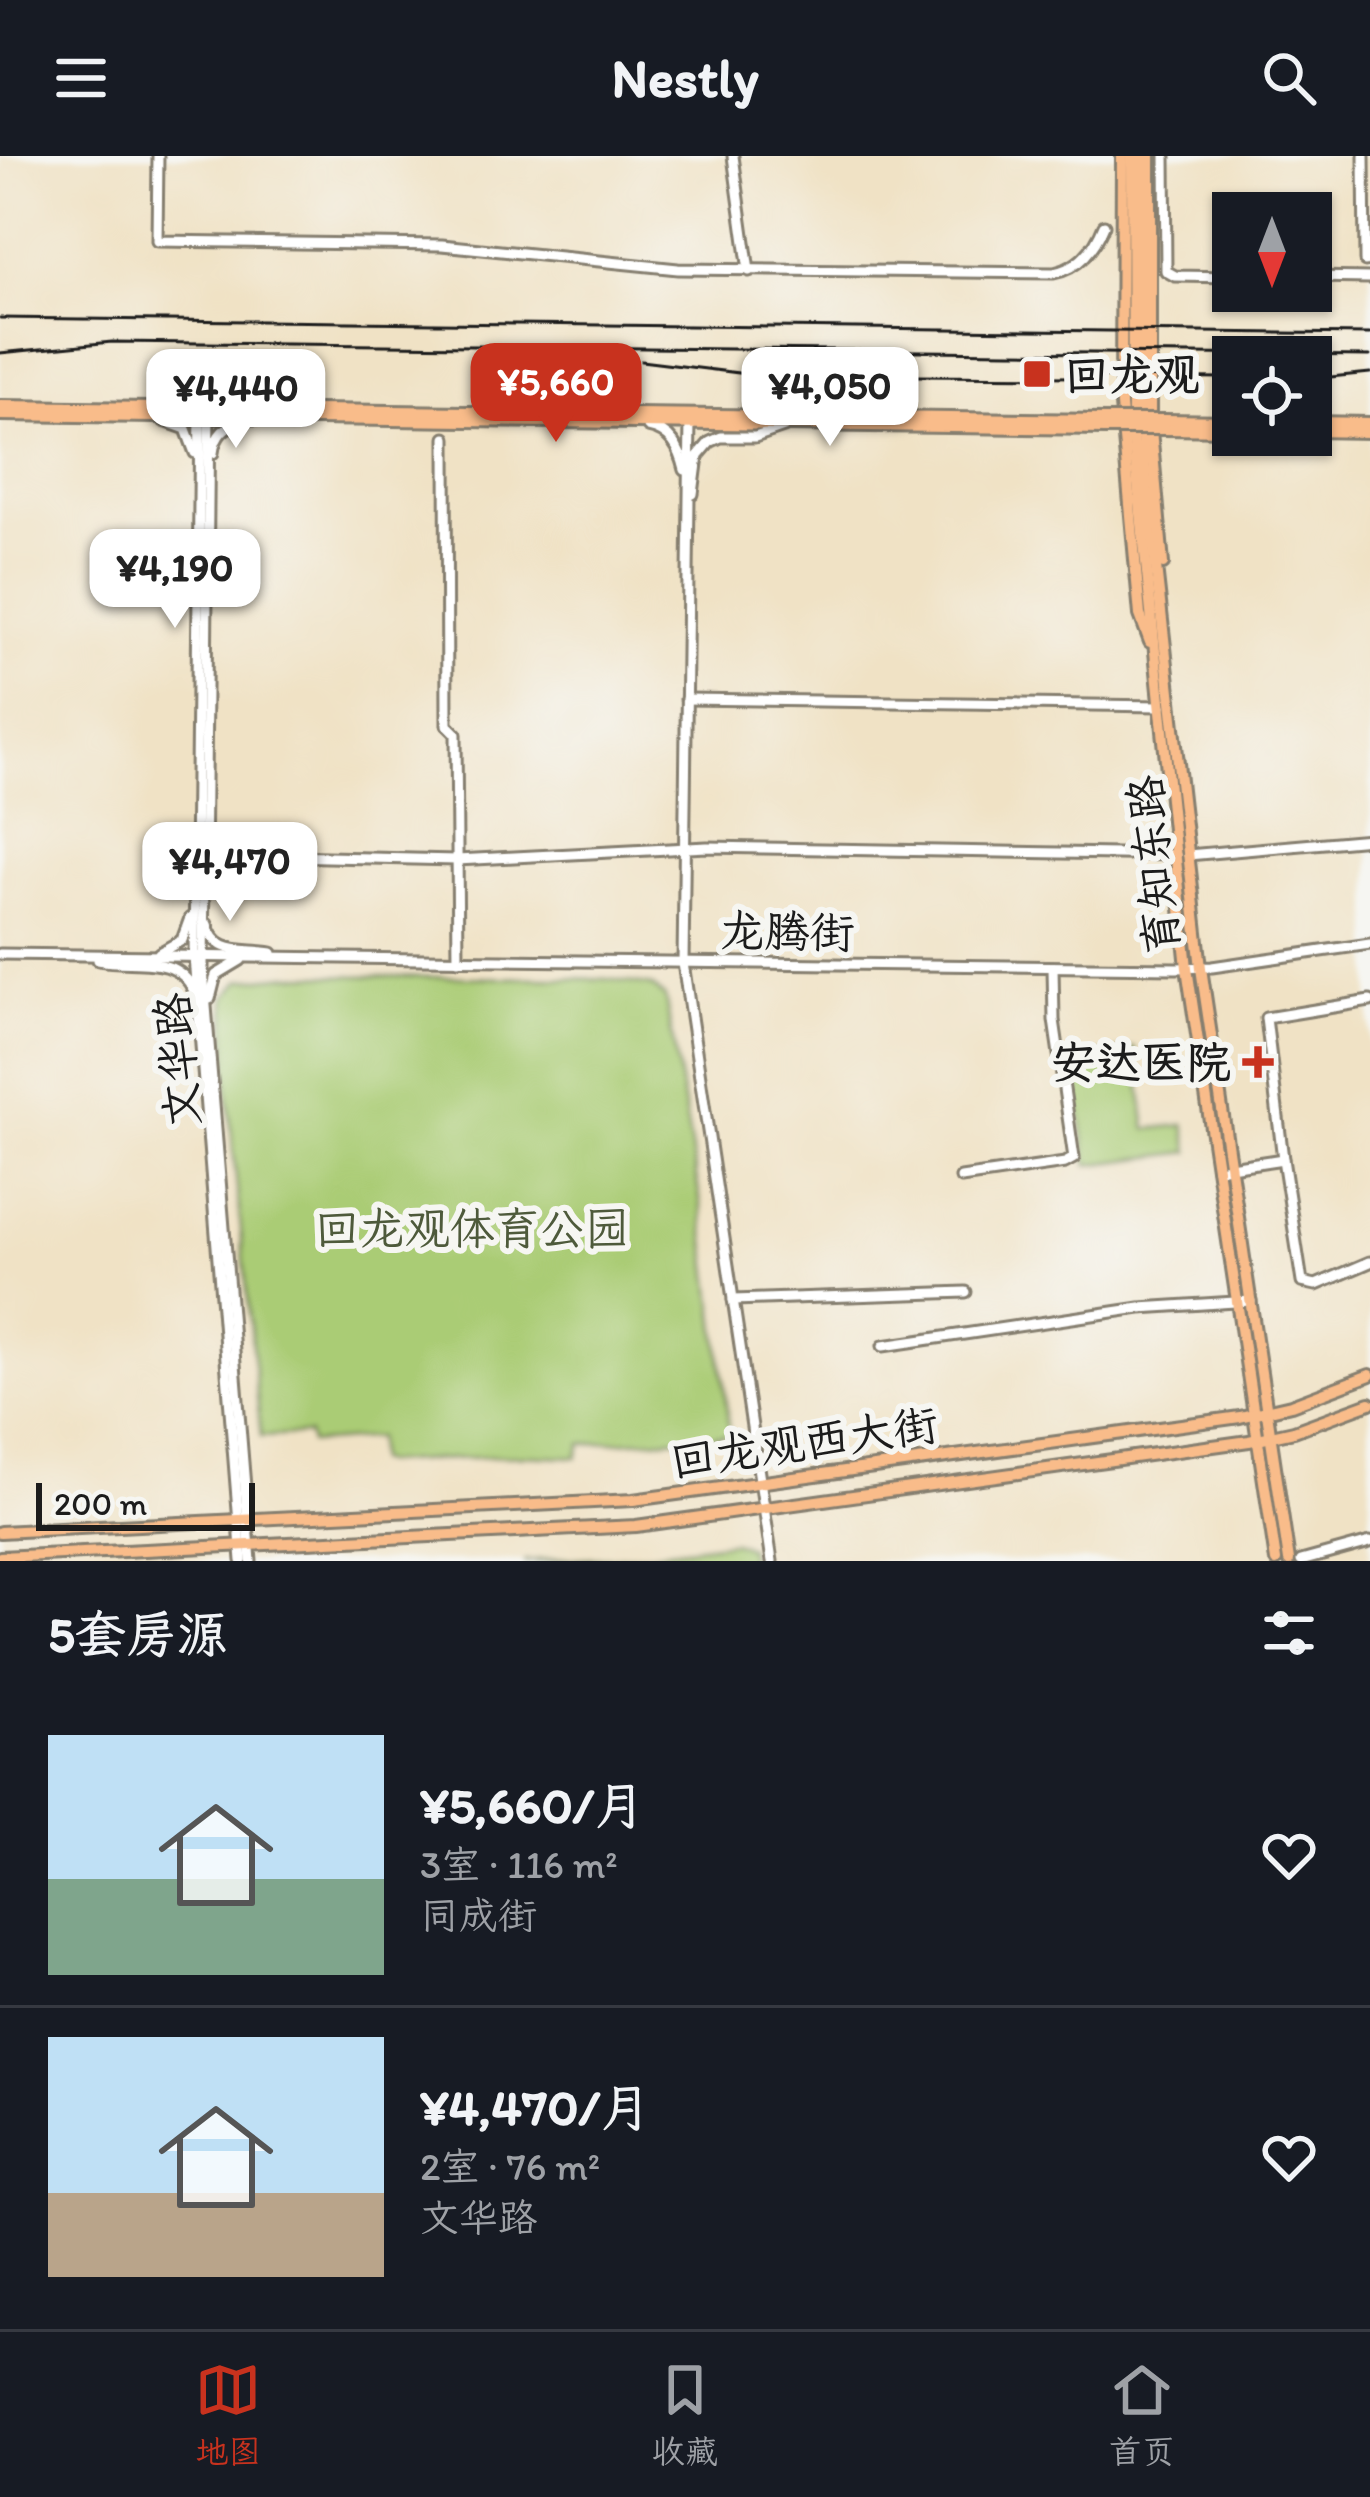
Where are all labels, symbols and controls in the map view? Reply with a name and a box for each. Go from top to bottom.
icon: menu [48,45,114,111]
icon: search [1256,45,1322,111]
text: Nestly [611,46,759,111]
north arrow [1212,192,1332,312]
map controls [1212,192,1332,456]
button: locate [1212,336,1332,456]
pin: ¥5,660 [458,343,654,445]
pin: ¥4,050 [732,347,928,449]
place label: 回龙观 [1064,347,1199,401]
pin: ¥4,440 [138,349,334,451]
text: ¥5,660 [498,358,614,405]
marker: 回龙观 [1021,358,1053,390]
text: ¥4,050 [768,362,892,409]
text: ¥4,440 [173,364,299,411]
pin: ¥4,190 [77,529,273,631]
text: ¥4,190 [116,544,234,591]
street label: 育知东路 [1117,773,1189,957]
pin: ¥4,470 [132,822,328,924]
text: ¥4,470 [169,837,291,884]
street label: 龙腾街 [719,903,855,959]
street label: 文华路 [144,990,210,1130]
place label: 安达医院 [1051,1035,1231,1089]
marker: 安达医院 [1242,1046,1274,1078]
park label: 回龙观体育公园 [314,1201,630,1255]
street label: 回龙观西大街 [667,1396,941,1488]
scale bar [36,1477,255,1530]
text: 200 m [54,1484,147,1523]
icon: filters [1256,1600,1322,1666]
text: 5套房源 [48,1604,228,1665]
text: ¥5,660/月 [420,1775,645,1836]
icon: home [144,1783,288,1927]
icon: heart [1256,1822,1322,1888]
text: 3室 · 116 m² [420,1841,618,1888]
text: 同成街 [420,1892,537,1939]
text: ¥4,470/月 [420,2077,651,2138]
icon: home [144,2085,288,2229]
icon: heart [1256,2124,1322,2190]
text: 2室 · 76 m² [420,2143,600,2190]
text: 文华路 [420,2194,537,2241]
tab: 地图 [195,2357,261,2472]
tab: 收藏 [652,2357,718,2472]
tab: 首页 [1109,2357,1175,2472]

